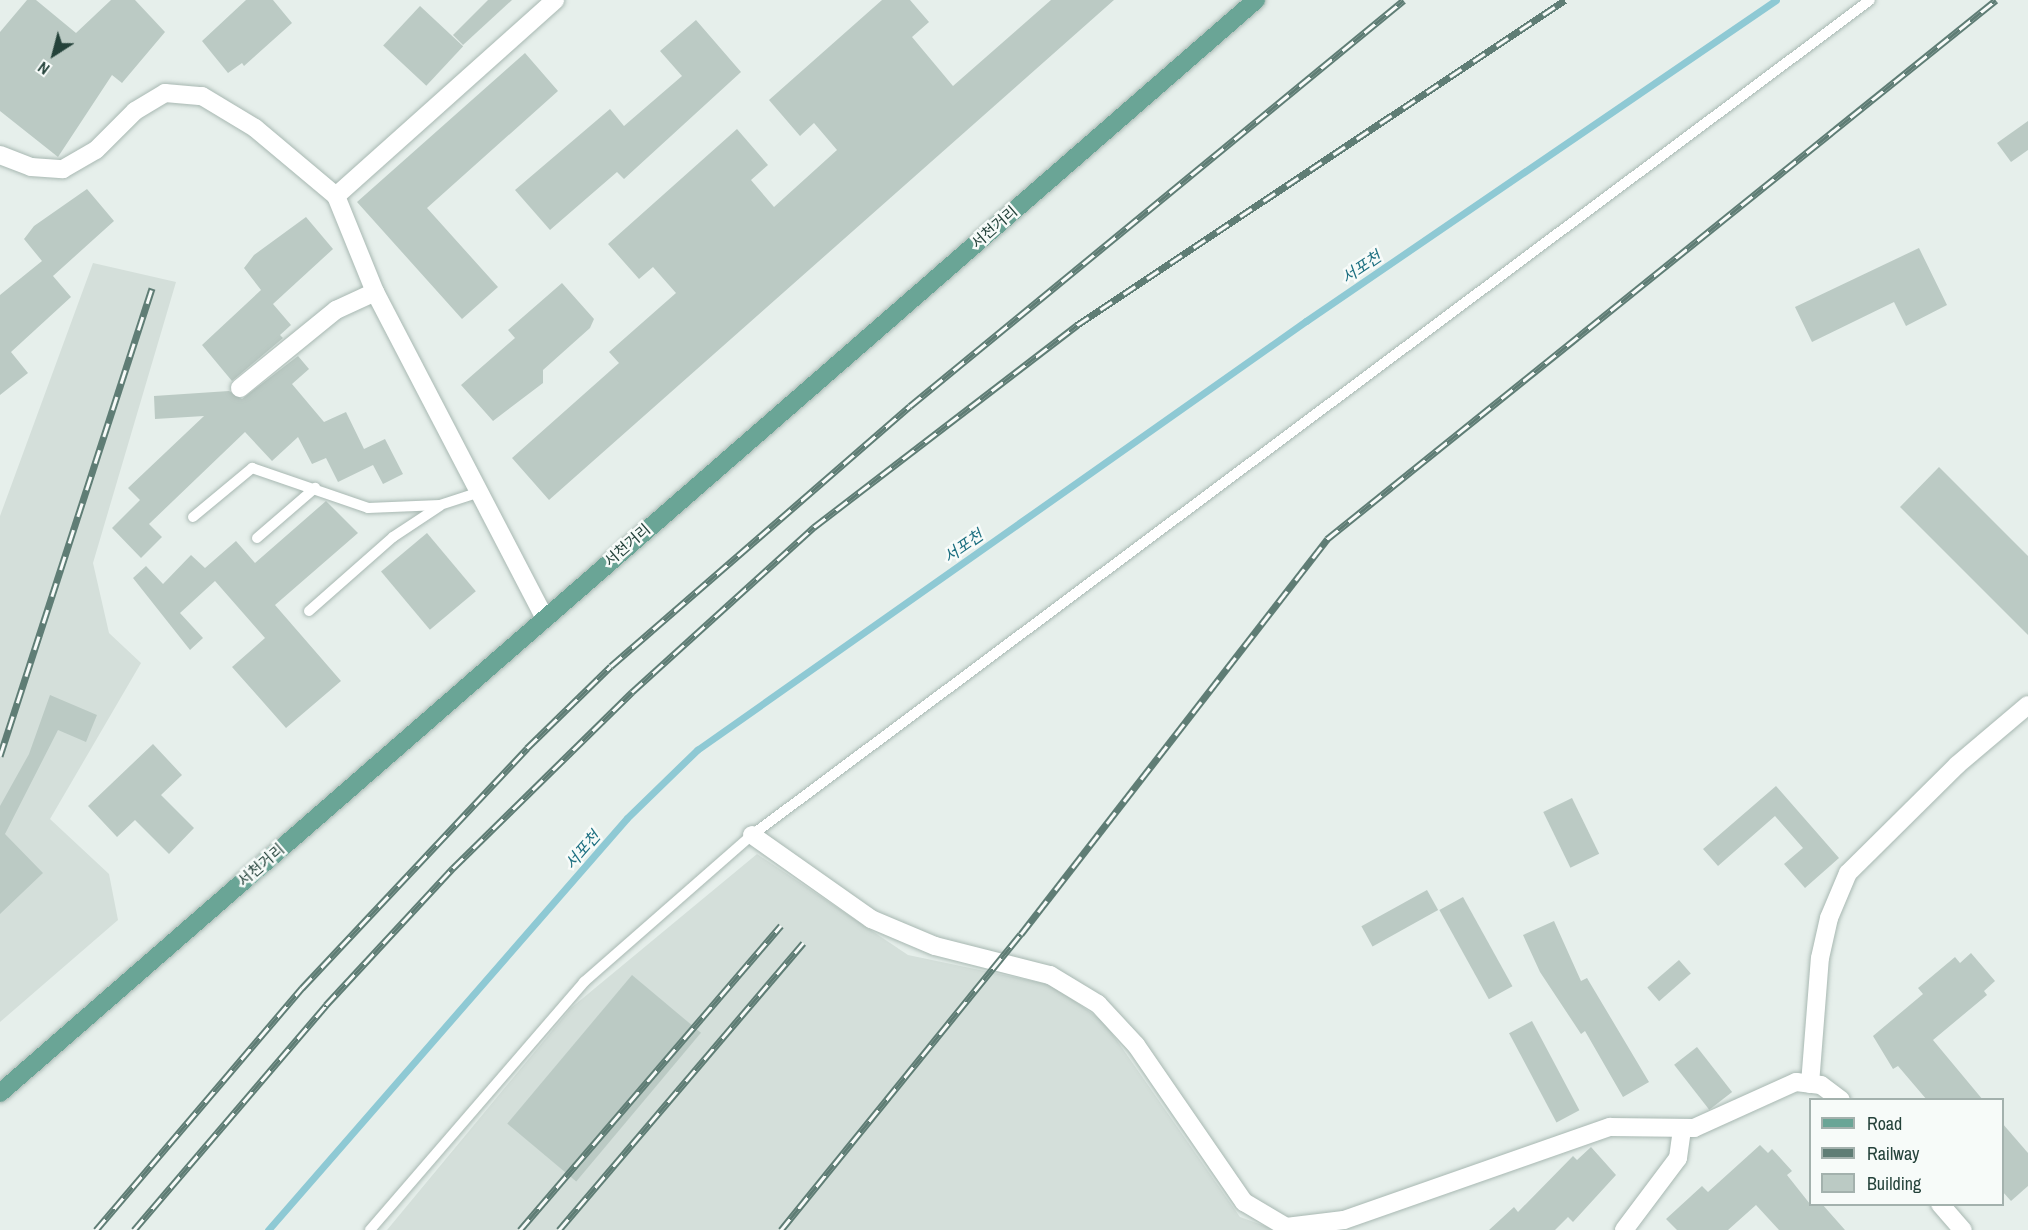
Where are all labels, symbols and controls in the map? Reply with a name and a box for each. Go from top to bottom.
north arrow [24,24,84,84]
text: N [33,57,54,80]
street label: 서천거리 [967,202,1021,252]
water label: 서포천 [1337,247,1385,287]
street label: 서천거리 [600,520,654,570]
water label: 서포천 [939,525,987,567]
water label: 서포천 [560,827,604,873]
street label: 서천거리 [234,840,288,890]
legend [1809,1098,2004,1206]
text: Road [1867,1111,1902,1136]
text: Railway [1867,1141,1920,1166]
text: Building [1867,1171,1921,1196]

